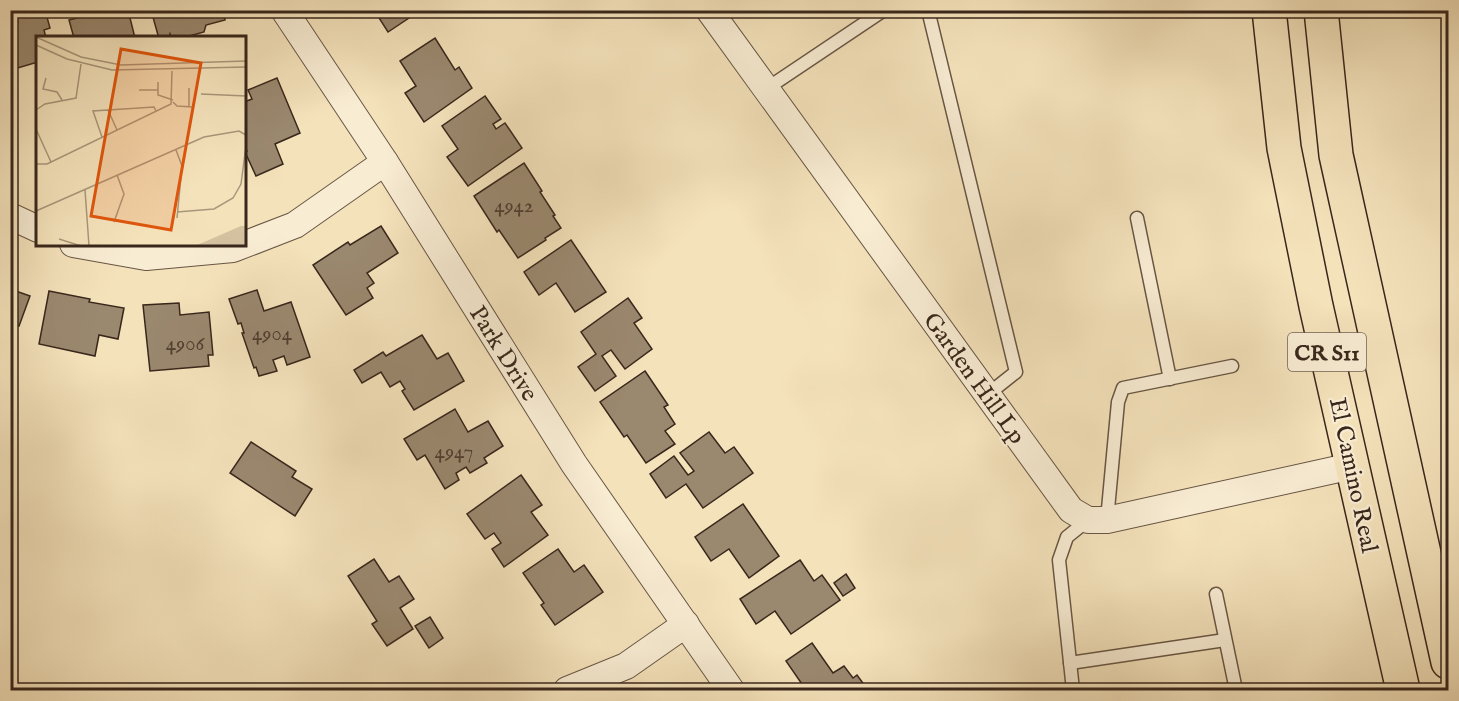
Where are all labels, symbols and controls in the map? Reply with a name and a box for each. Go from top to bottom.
inset map [36,36,246,246]
house number: 4942 [494,193,534,220]
street label: Park Drive [461,300,544,407]
street label: Garden Hill Lp [916,307,1032,451]
house number: 4904 [252,321,293,348]
house number: 4906 [166,331,205,358]
road number: CR S11 [1288,333,1366,371]
street label: El Camino Real [1321,395,1384,556]
house number: 4947 [435,439,473,466]

